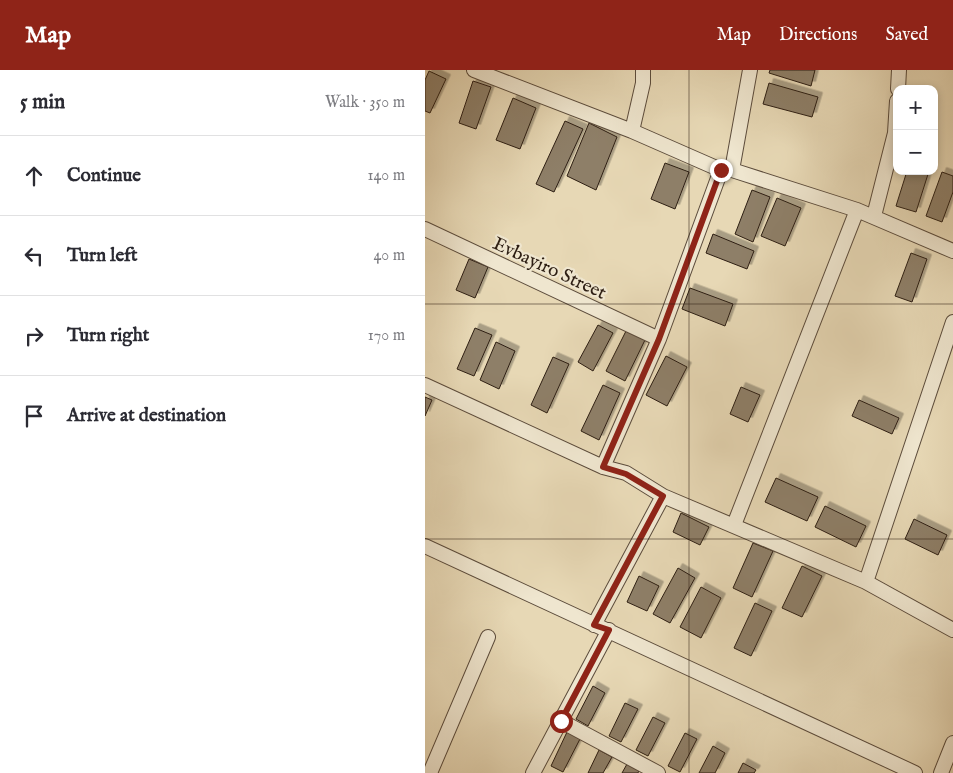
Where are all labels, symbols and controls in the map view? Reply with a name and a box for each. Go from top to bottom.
text: Map [25,20,71,51]
text: Map [717,24,751,47]
text: Directions [779,24,857,47]
text: Saved [885,24,928,47]
map controls [893,85,938,175]
button: + [893,85,938,130]
text: 5 min [20,89,65,116]
text: Walk · 350 m [325,93,405,113]
button: − [893,130,938,175]
route end [710,159,733,182]
icon: ahead [20,162,48,190]
text: Continue [67,164,141,188]
text: 140 m [367,166,405,186]
street label: Evbayiro Street [489,232,610,306]
icon: left [20,242,48,270]
text: Turn left [67,244,138,268]
text: 40 m [373,246,405,266]
icon: right [20,322,48,350]
text: Turn right [67,324,149,348]
text: 170 m [368,326,405,346]
icon: arrive [20,402,48,430]
text: Arrive at destination [67,404,226,428]
route start [550,710,573,733]

